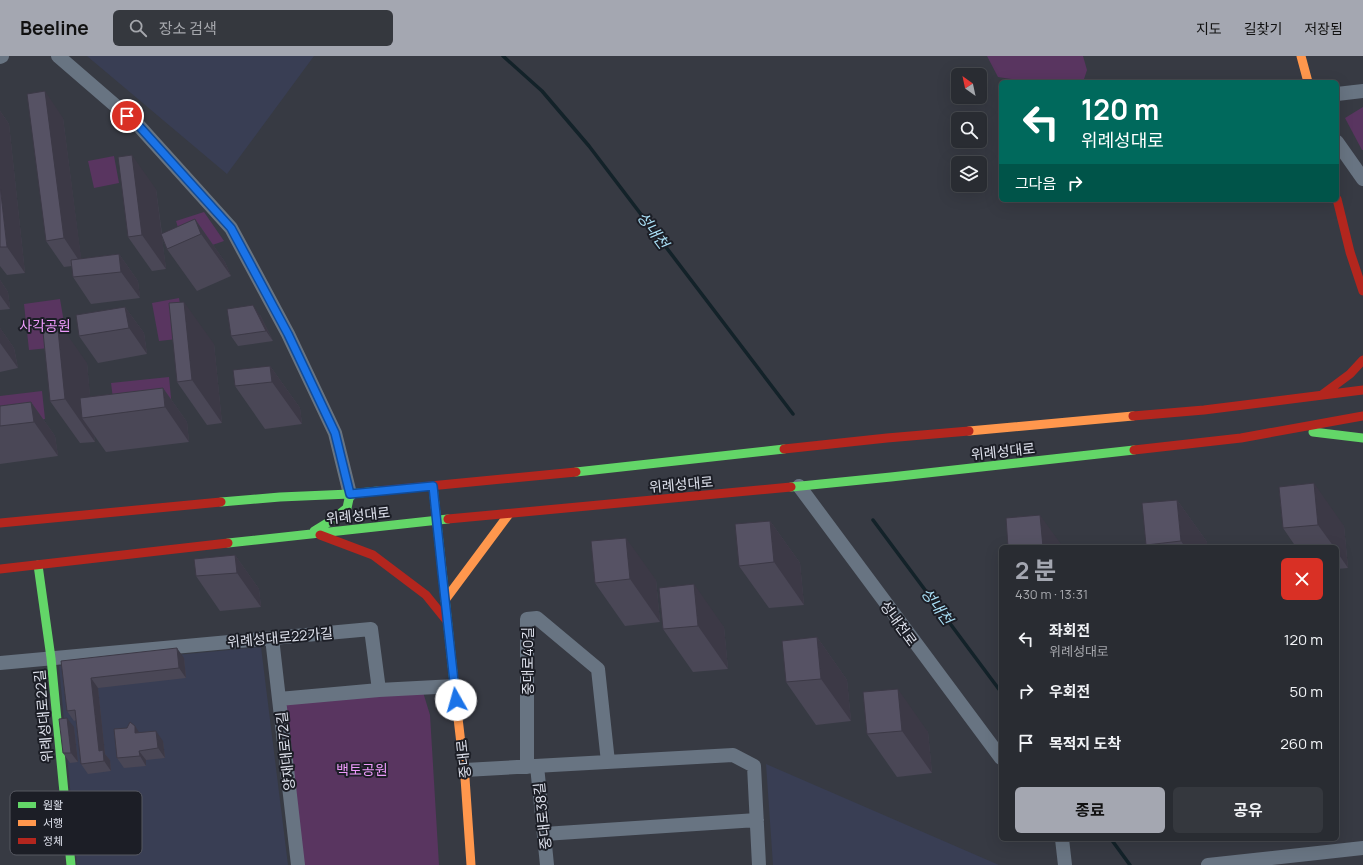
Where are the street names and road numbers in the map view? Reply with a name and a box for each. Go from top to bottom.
street label: 위례성대로 [970,438,1036,464]
street label: 위례성대로 [648,472,714,496]
street label: 위례성대로 [325,502,391,528]
street label: 성내천로 [876,597,922,650]
street label: 위례성대로22가길 [226,623,334,651]
street label: 중대로40길 [518,627,537,695]
street label: 위례성대로22길 [29,669,57,763]
street label: 양재대로72길 [271,711,299,791]
street label: 중대로 [452,739,474,779]
street label: 중대로38길 [529,781,555,851]

